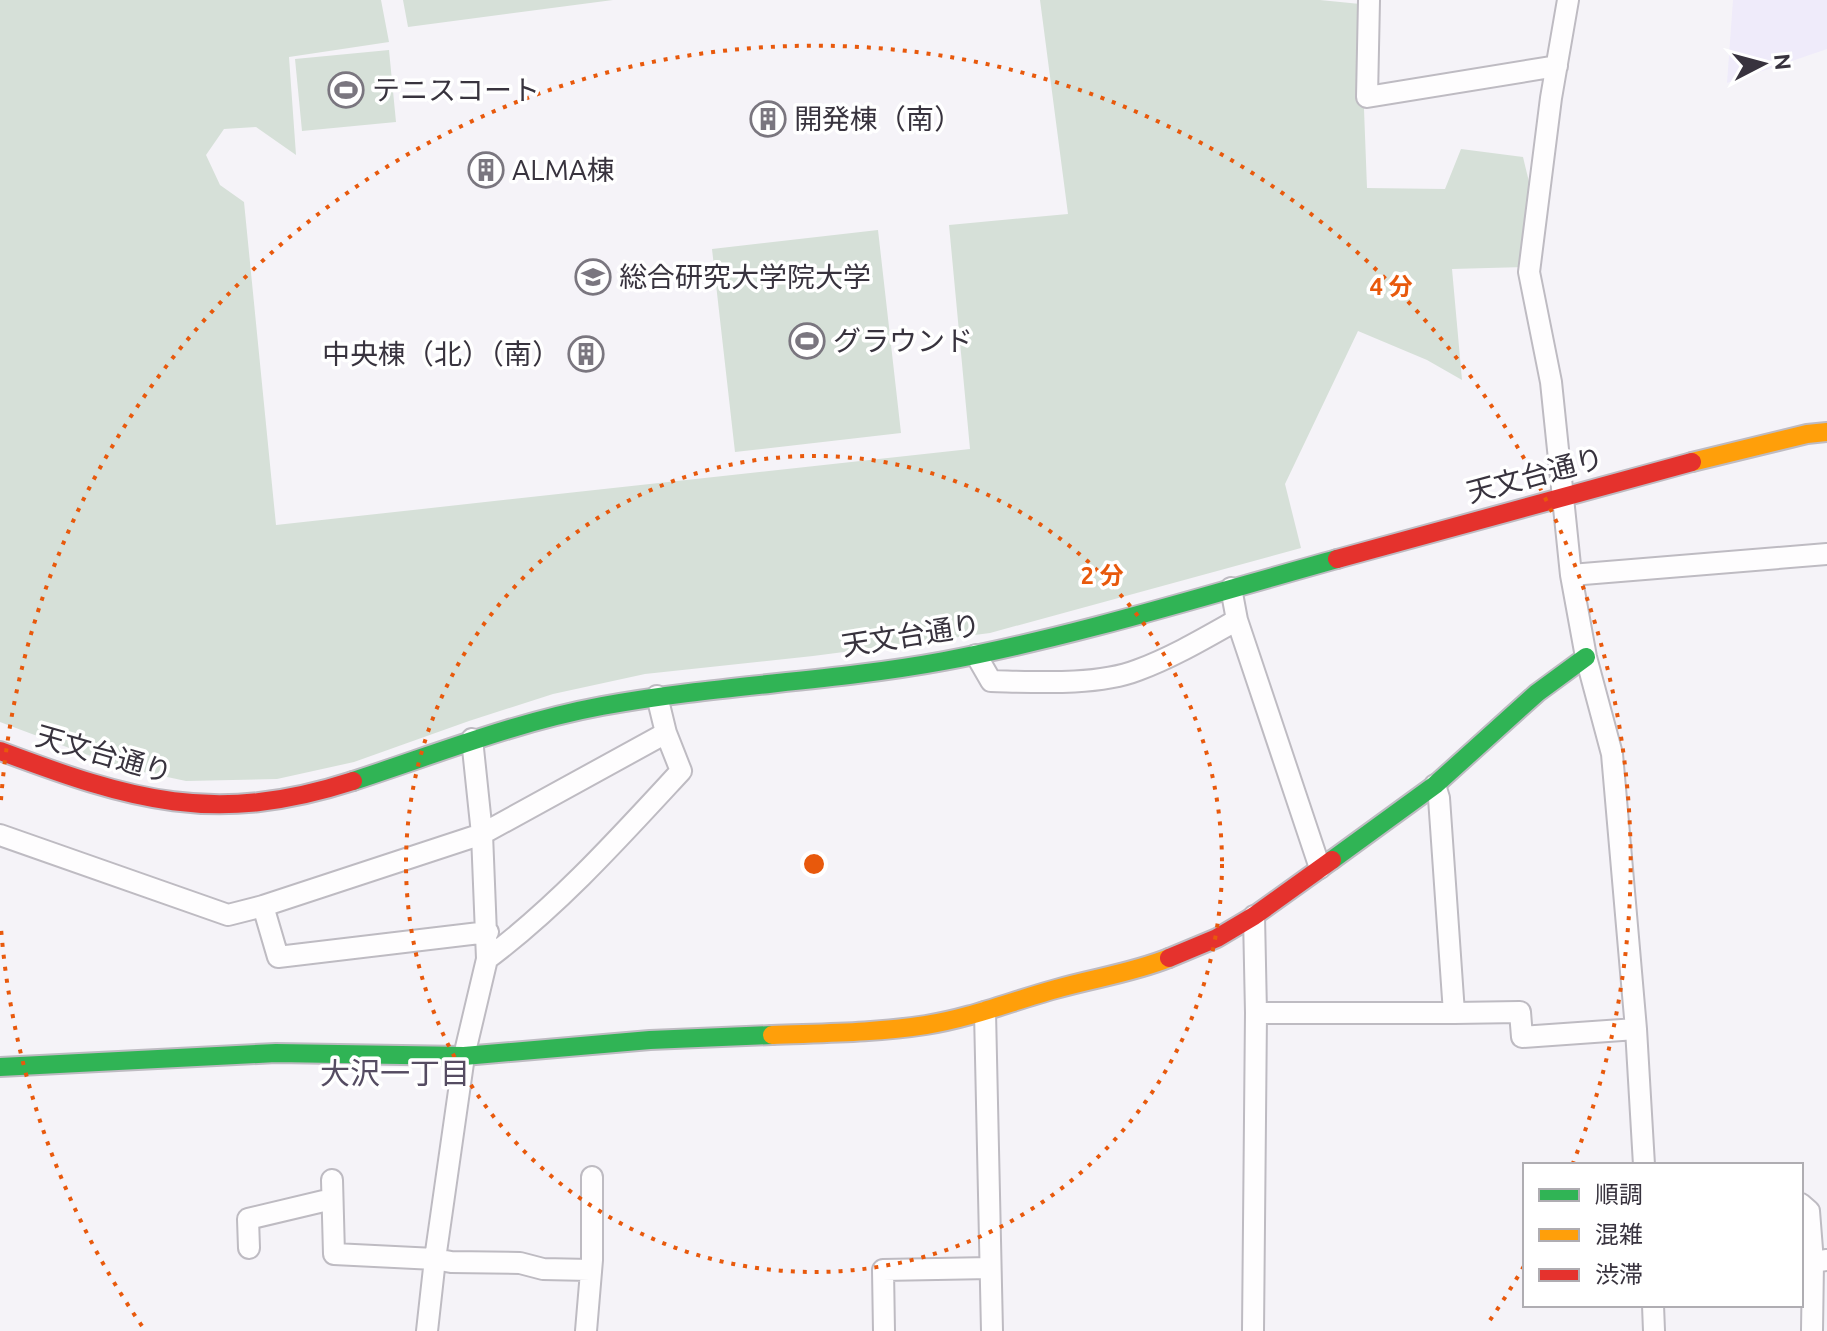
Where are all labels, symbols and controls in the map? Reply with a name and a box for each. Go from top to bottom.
north arrow [1723,24,1803,104]
text: N [1770,52,1797,71]
sports icon: テニスコート [327,71,365,109]
place label: テニスコート [372,74,540,105]
building icon: 開発棟（南） [749,100,787,138]
place label: 開発棟（南） [794,103,962,134]
building icon: ALMA棟 [467,151,505,189]
place label: ALMA棟 [512,154,615,185]
school or university icon: 総合研究大学院大学 [574,258,612,296]
place label: 総合研究大学院大学 [619,261,871,292]
text: 4 分 [1369,273,1413,300]
sports icon: グラウンド [788,322,826,360]
place label: グラウンド [833,325,973,356]
building icon: 中央棟（北）（南） [567,335,605,373]
place label: 中央棟（北）（南） [322,338,560,369]
street label: 天文台通り [1463,441,1607,508]
text: 2 分 [1080,562,1124,589]
street label: 天文台通り [839,608,982,661]
street label: 天文台通り [33,719,176,788]
centre of rings [800,850,828,878]
district label: 大沢一丁目 [320,1056,470,1090]
legend [1523,1163,1803,1307]
text: 順調 [1595,1181,1643,1208]
text: 混雑 [1595,1221,1643,1248]
text: 渋滞 [1595,1261,1643,1288]

